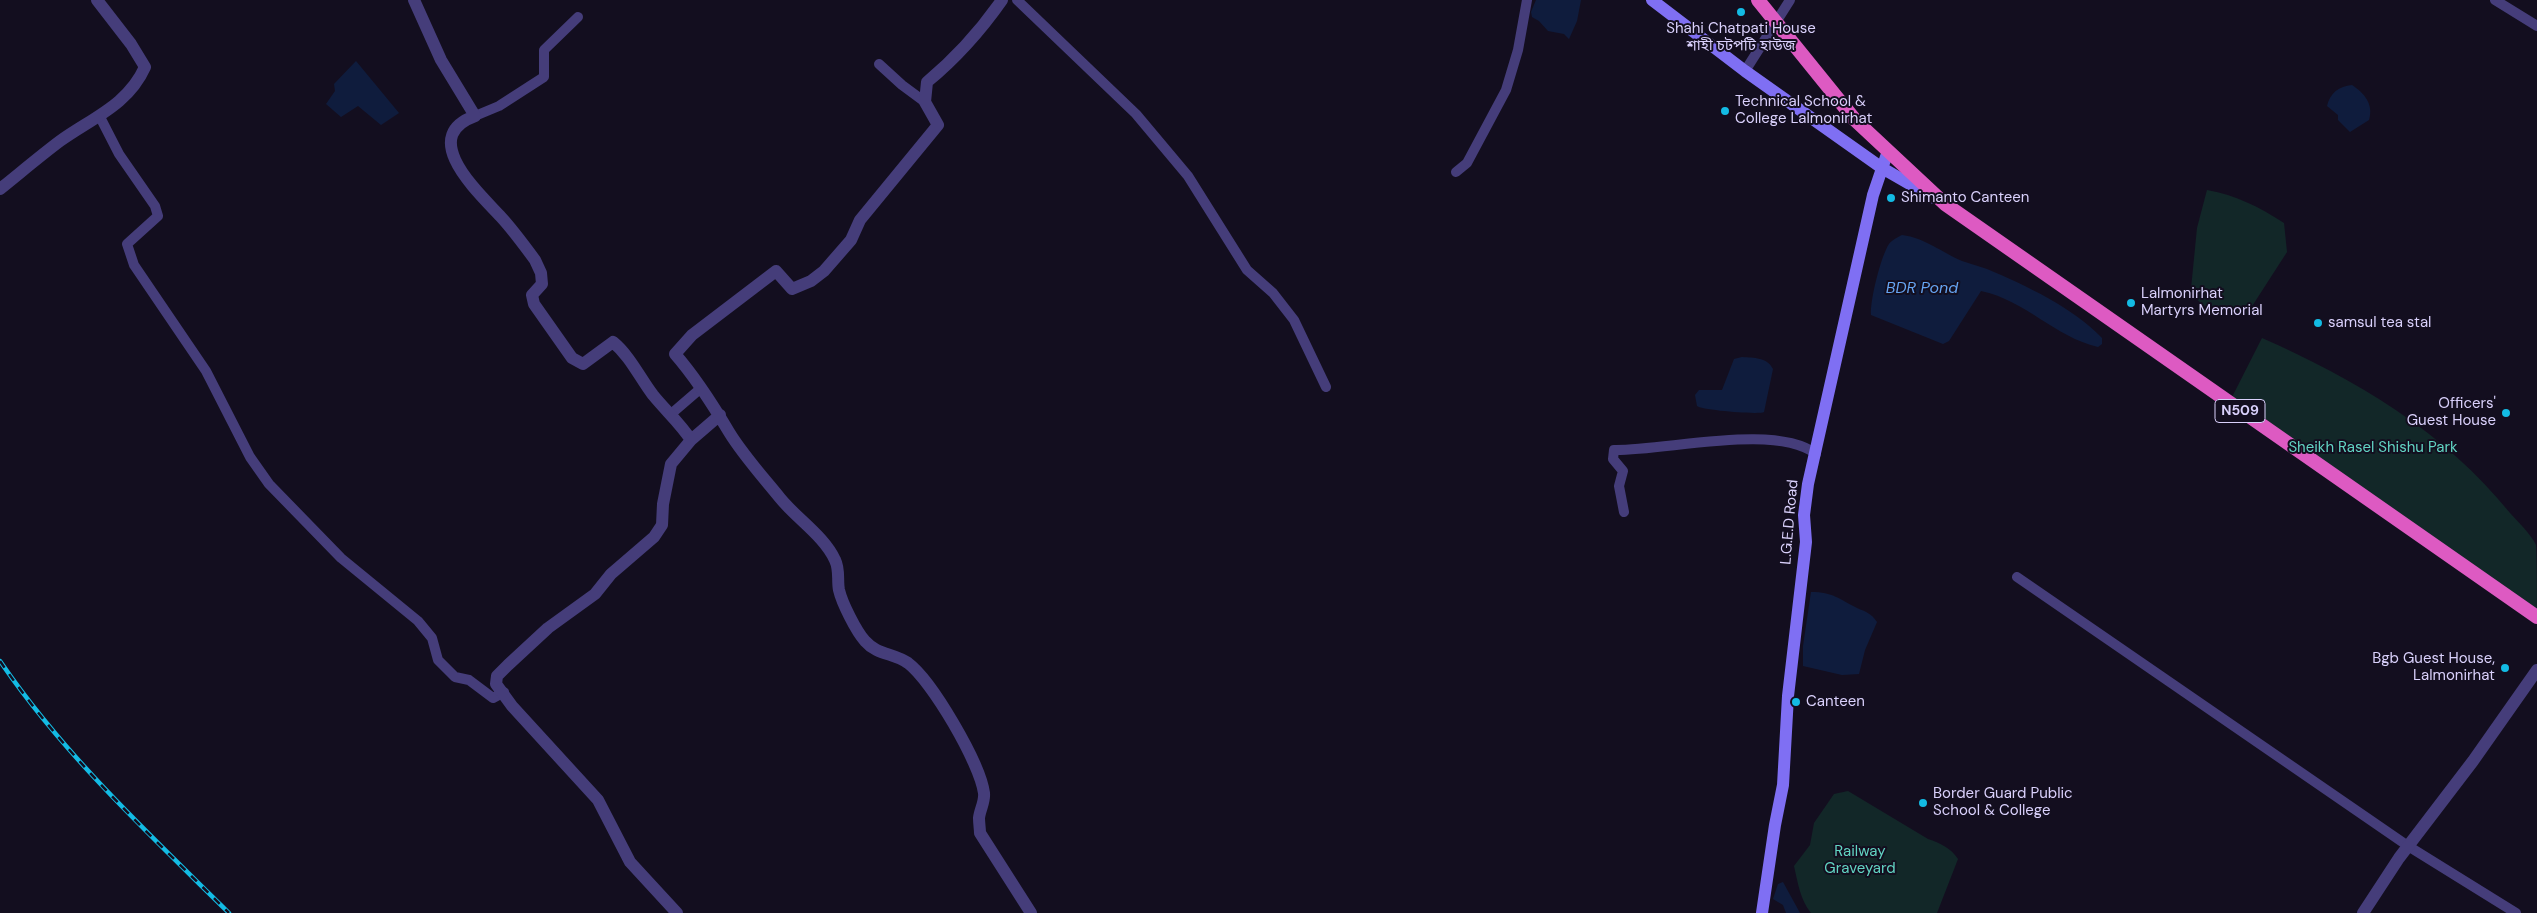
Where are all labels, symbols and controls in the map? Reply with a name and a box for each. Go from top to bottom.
marker: Shahi Chatpati House শাহী চটপটি হাউজ [1735,6,1747,18]
place label: Shahi Chatpati House শাহী চটপটি হাউজ [1666,20,1816,55]
place label: Technical School & College Lalmonirhat [1735,93,1872,128]
marker: Technical School & College Lalmonirhat [1719,105,1731,117]
place label: Shimanto Canteen [1901,189,2029,207]
marker: Shimanto Canteen [1885,192,1897,204]
water label: BDR Pond [1886,279,1958,299]
place label: Lalmonirhat Martyrs Memorial [2141,285,2263,320]
marker: Lalmonirhat Martyrs Memorial [2125,297,2137,309]
place label: samsul tea stal [2328,314,2431,332]
marker: samsul tea stal [2312,317,2324,329]
place label: Officers' Guest House [2407,395,2496,430]
road number: N509 [2215,400,2265,422]
marker: Officers' Guest House [2500,407,2512,419]
park label: Sheikh Rasel Shishu Park [2288,439,2458,457]
street label: L.G.E.D Road [1777,479,1803,565]
place label: Bgb Guest House, Lalmonirhat [2372,650,2495,685]
marker: Bgb Guest House, Lalmonirhat [2499,662,2511,674]
place label: Canteen [1806,693,1865,711]
marker: Canteen [1790,696,1802,708]
place label: Border Guard Public School & College [1933,785,2073,820]
marker: Border Guard Public School & College [1917,797,1929,809]
park label: Railway Graveyard [1824,843,1896,878]

